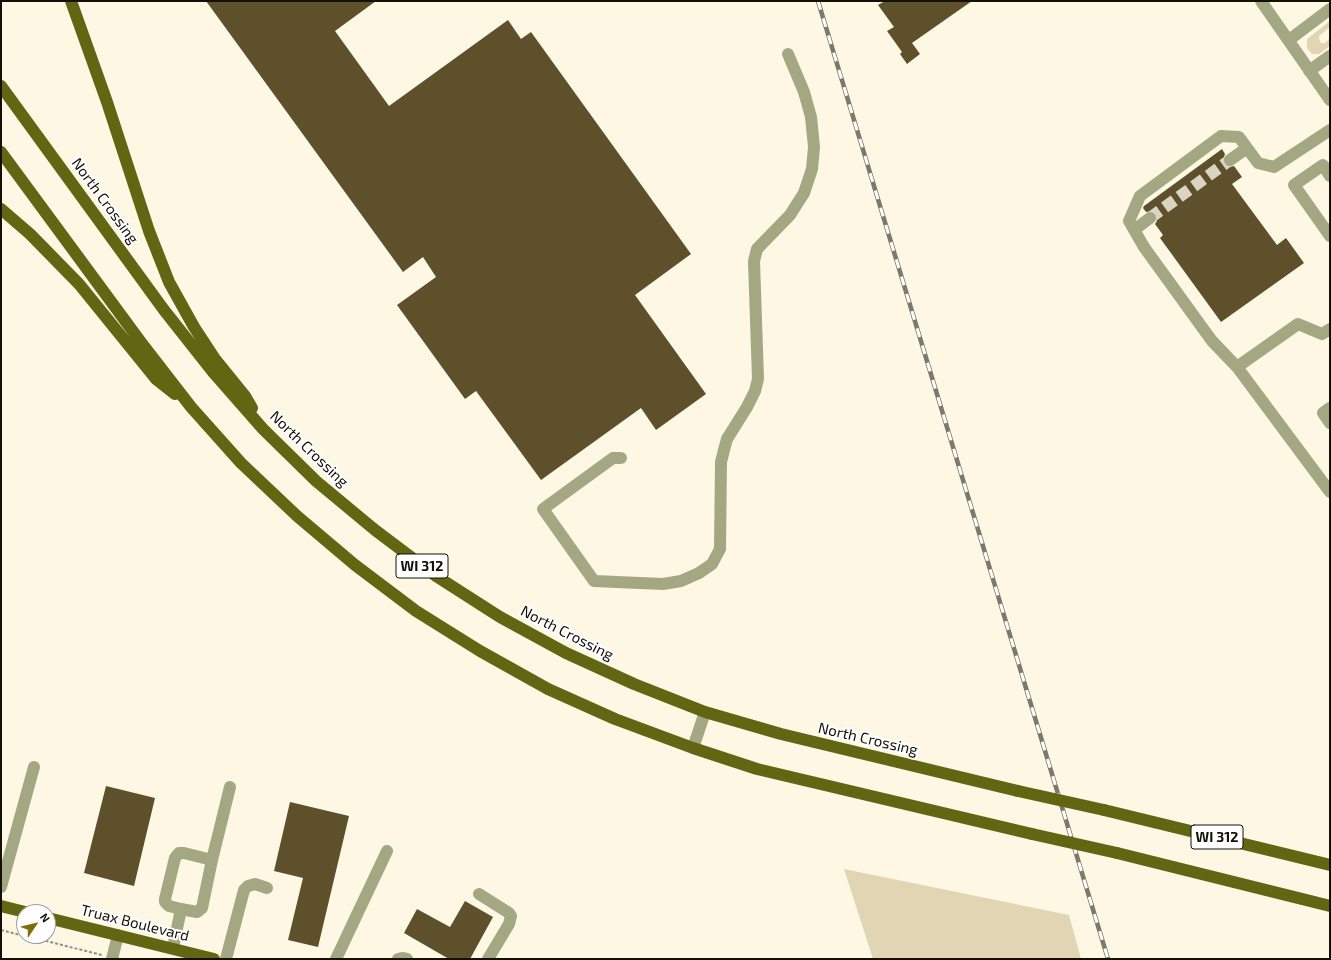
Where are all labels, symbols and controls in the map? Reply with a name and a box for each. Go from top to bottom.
street label: North Crossing [68,155,142,247]
street label: North Crossing [266,407,352,491]
road number: WI 312 [396,554,448,578]
street label: North Crossing [518,602,616,664]
street label: North Crossing [816,719,920,759]
road number: WI 312 [1191,825,1243,849]
street label: Truax Boulevard [79,901,191,945]
north arrow [16,904,56,944]
text: N [38,910,53,924]

